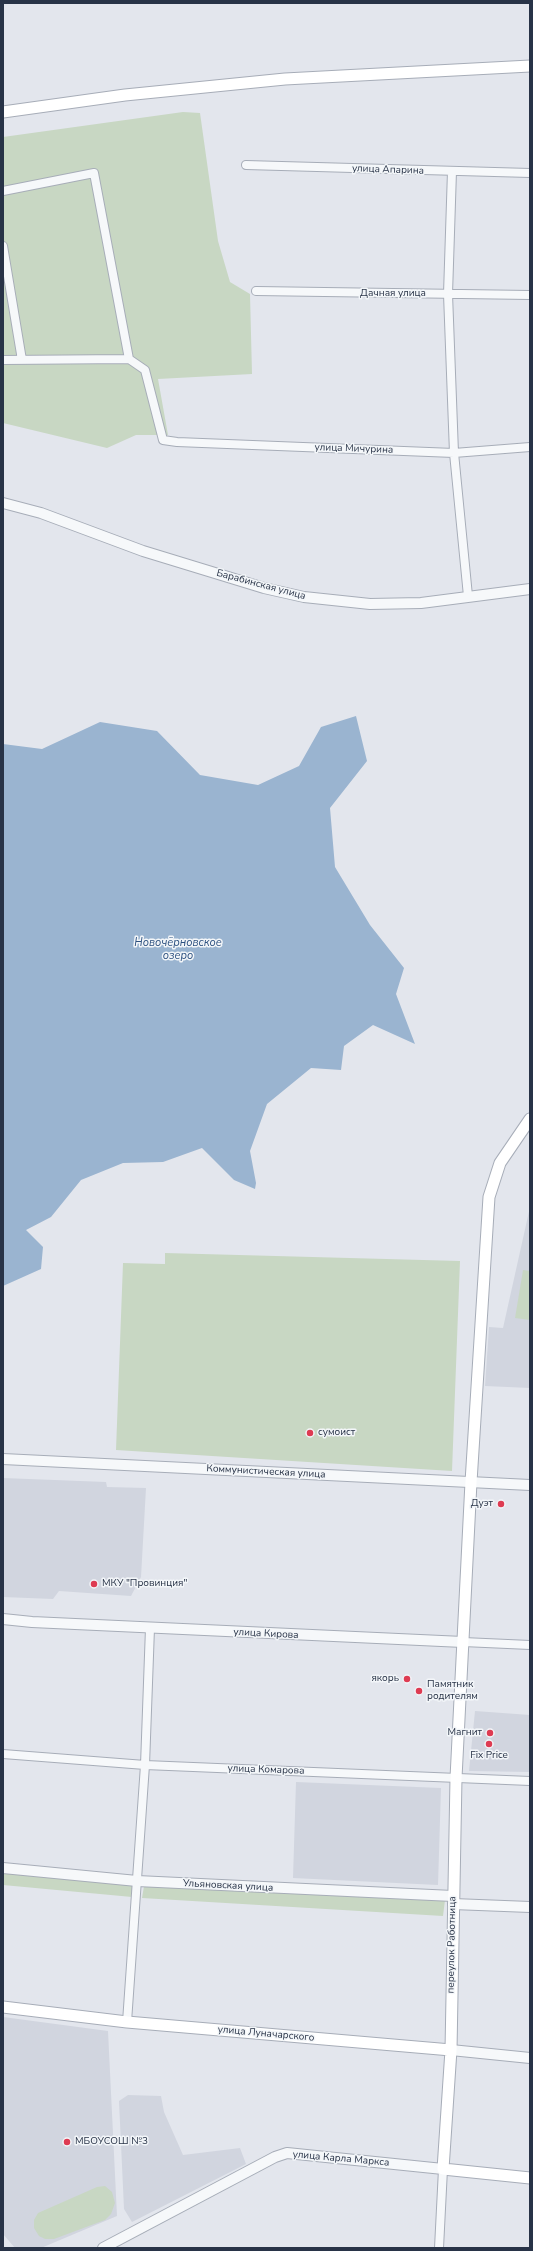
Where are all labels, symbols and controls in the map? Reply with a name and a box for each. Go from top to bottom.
street label: улица Апарина [352,163,424,177]
street label: Дачная улица [360,288,426,300]
street label: улица Мичурина [314,442,394,456]
street label: Барабинская улица [215,567,307,603]
water label: Новочёрновское озеро [134,936,222,962]
place label: сумоист [318,1427,355,1439]
marker: сумоист [305,1428,315,1438]
street label: Коммунистическая улица [206,1463,326,1481]
place label: Дуэт [471,1498,493,1510]
marker: Дуэт [496,1499,506,1509]
place label: МКУ "Провинция" [102,1578,187,1590]
marker: МКУ "Провинция" [89,1579,99,1589]
street label: улица Кирова [233,1626,299,1642]
place label: якорь [371,1673,399,1685]
marker: якорь [402,1674,412,1684]
place label: Памятник родителям [427,1679,478,1702]
marker: Памятник родителям [414,1686,424,1696]
place label: Магнит [448,1727,482,1739]
marker: Магнит [485,1728,495,1738]
marker: Fix Price [484,1739,494,1749]
place label: Fix Price [470,1750,508,1762]
street label: улица Комарова [227,1763,305,1777]
street label: Ульяновская улица [183,1878,273,1894]
street label: переулок Работница [445,1896,459,1994]
street label: улица Луначарского [217,2024,315,2044]
place label: МБОУСОШ №3 [75,2136,148,2148]
marker: МБОУСОШ №3 [62,2137,72,2147]
street label: улица Карла Маркса [292,2149,390,2169]

